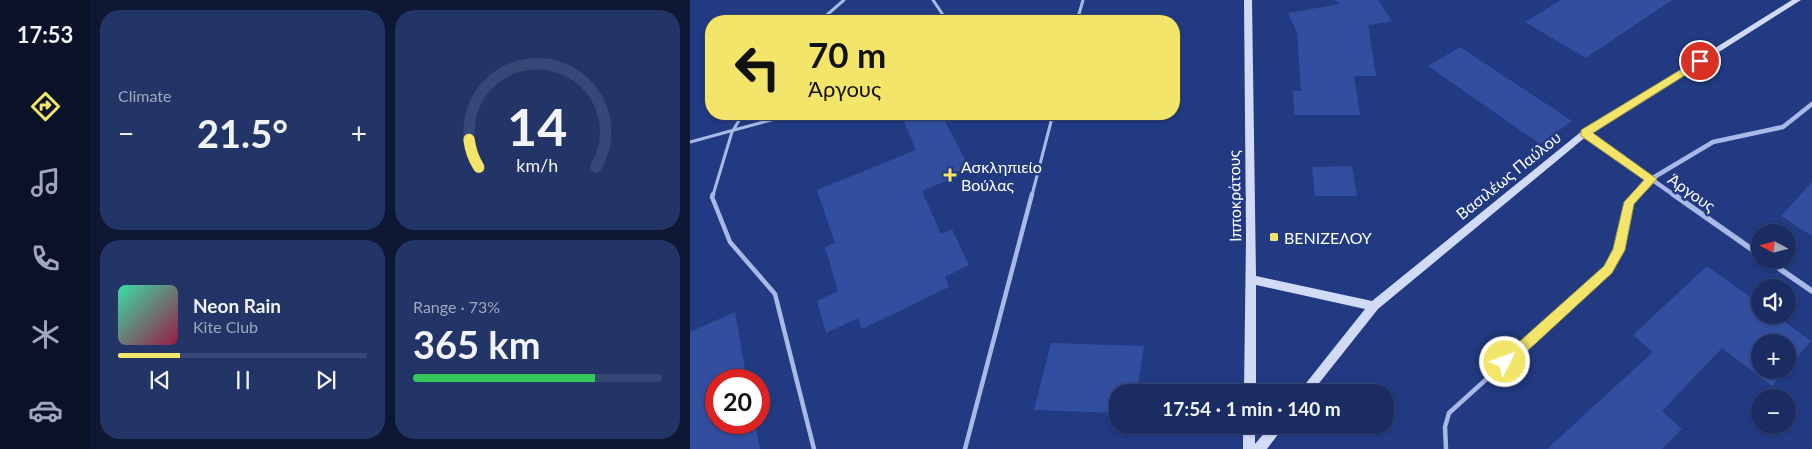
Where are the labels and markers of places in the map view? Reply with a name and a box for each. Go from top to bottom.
pin [1679,40,1721,82]
place label: Ασκληπιείο Βούλας [961,157,1042,194]
marker: Ασκληπιείο Βούλας [943,168,957,182]
place label: ΒΕΝΙΖΕΛΟΥ [1284,228,1372,247]
marker: ΒΕΝΙΖΕΛΟΥ [1268,231,1280,243]

